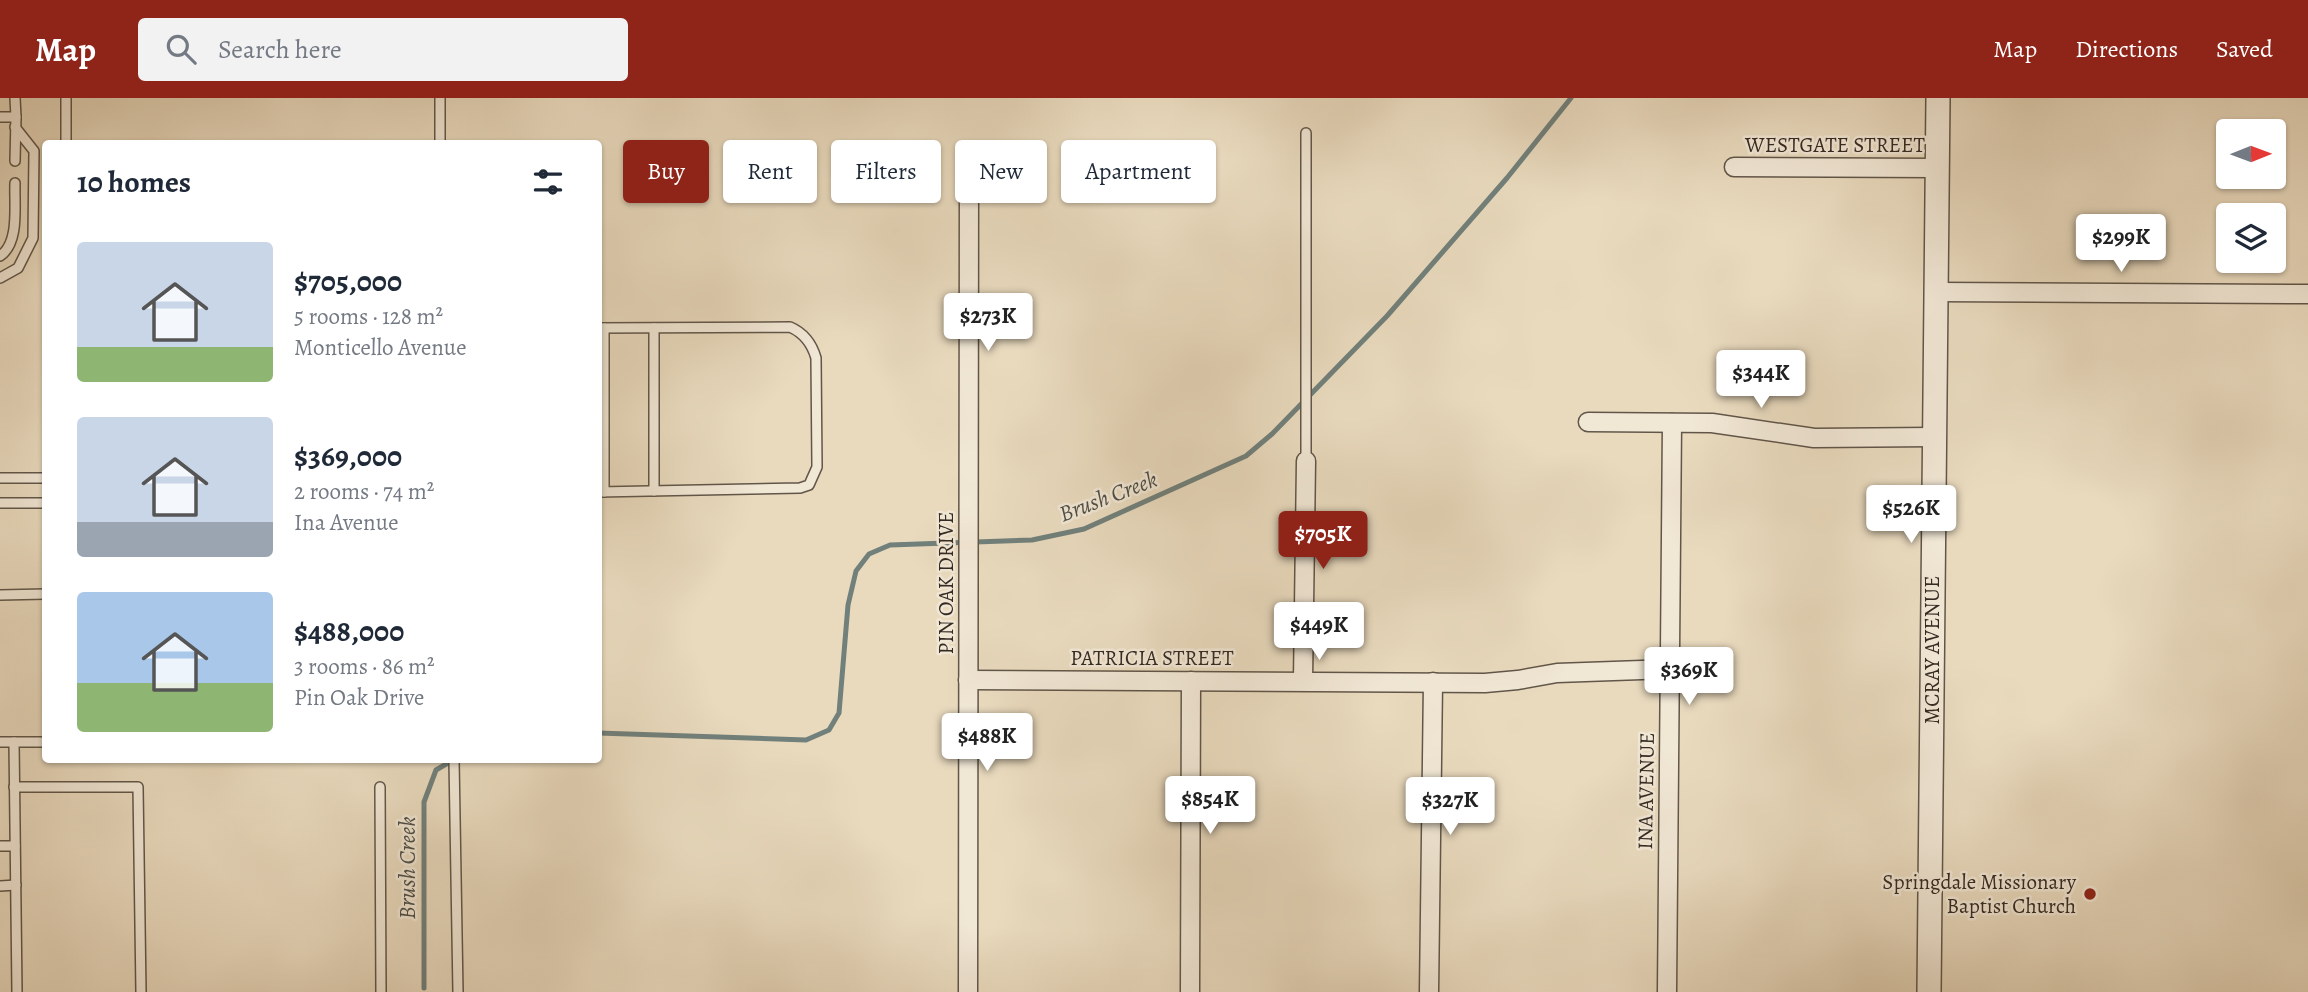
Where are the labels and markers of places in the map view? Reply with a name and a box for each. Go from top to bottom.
pin: $299K [2072,214,2170,274]
pin: $273K [939,294,1037,353]
pin: $344K [1712,350,1810,410]
pin: $526K [1862,486,1960,545]
pin: $705K [1274,512,1372,571]
pin: $449K [1270,602,1368,662]
pin: $369K [1640,648,1738,707]
pin: $488K [938,714,1036,773]
pin: $854K [1161,776,1259,836]
pin: $327K [1401,778,1499,837]
place label: Springdale Missionary Baptist Church [1882,868,2077,920]
marker: Springdale Missionary Baptist Church [2082,886,2098,902]

